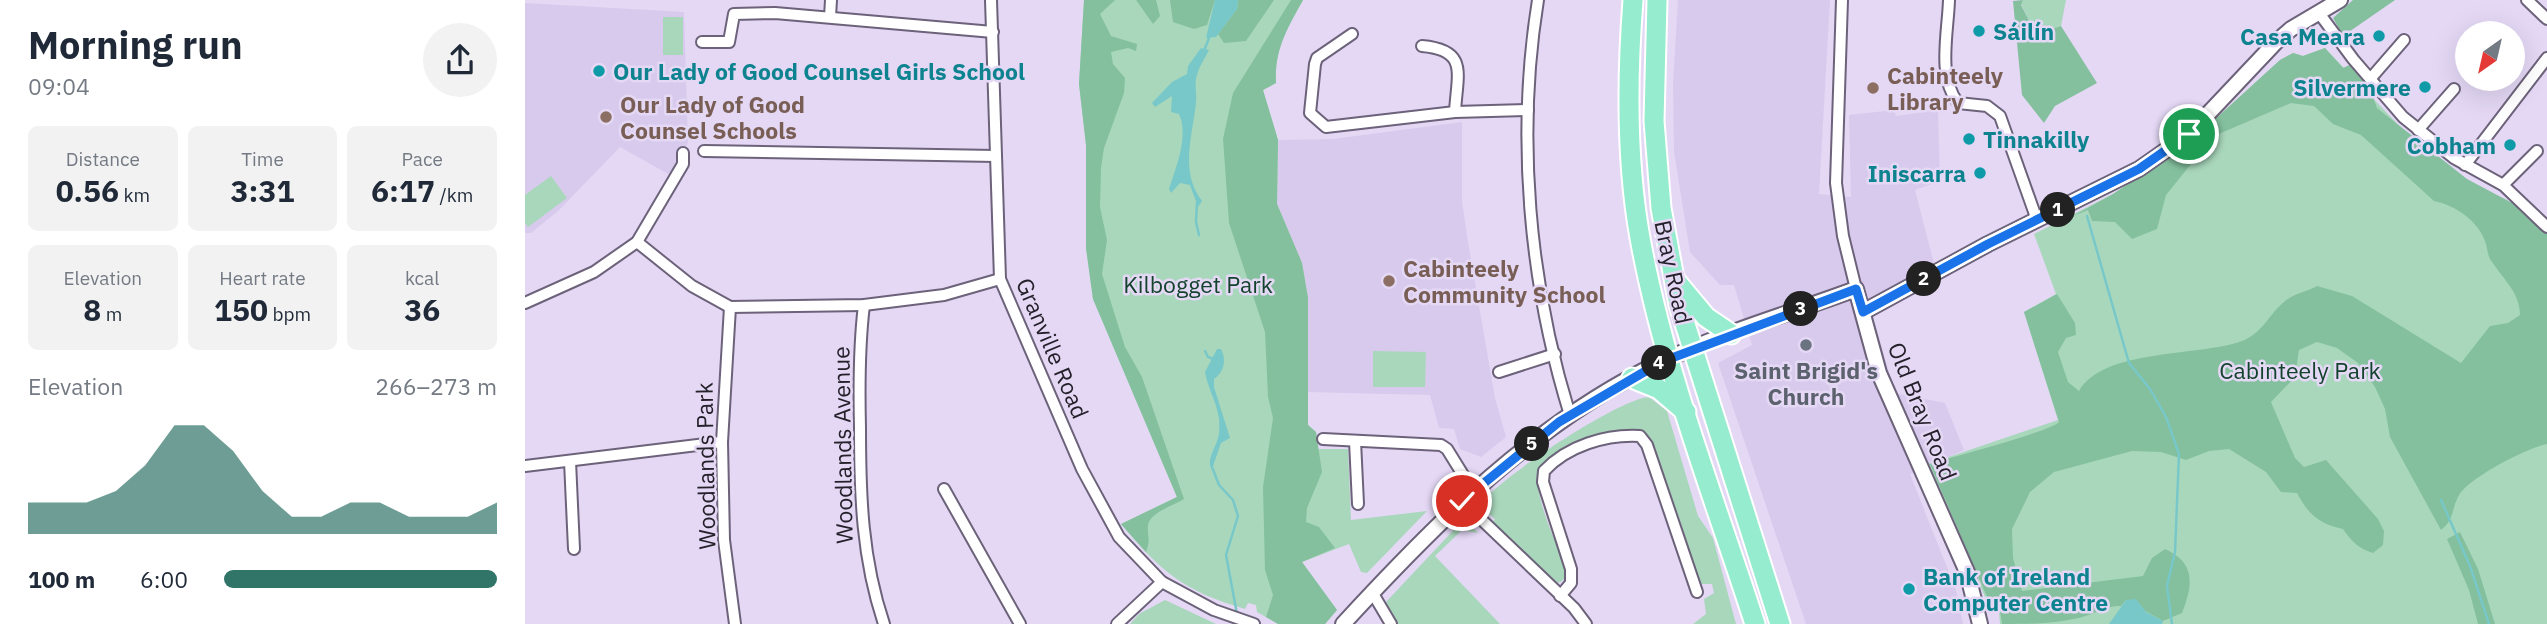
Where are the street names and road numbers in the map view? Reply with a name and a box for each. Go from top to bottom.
street label: Bray Road [1648,217,1700,327]
street label: Granville Road [1010,273,1096,423]
street label: Old Bray Road [1882,337,1964,485]
street label: Woodlands Avenue [825,346,859,544]
street label: Woodlands Park [689,382,721,550]

